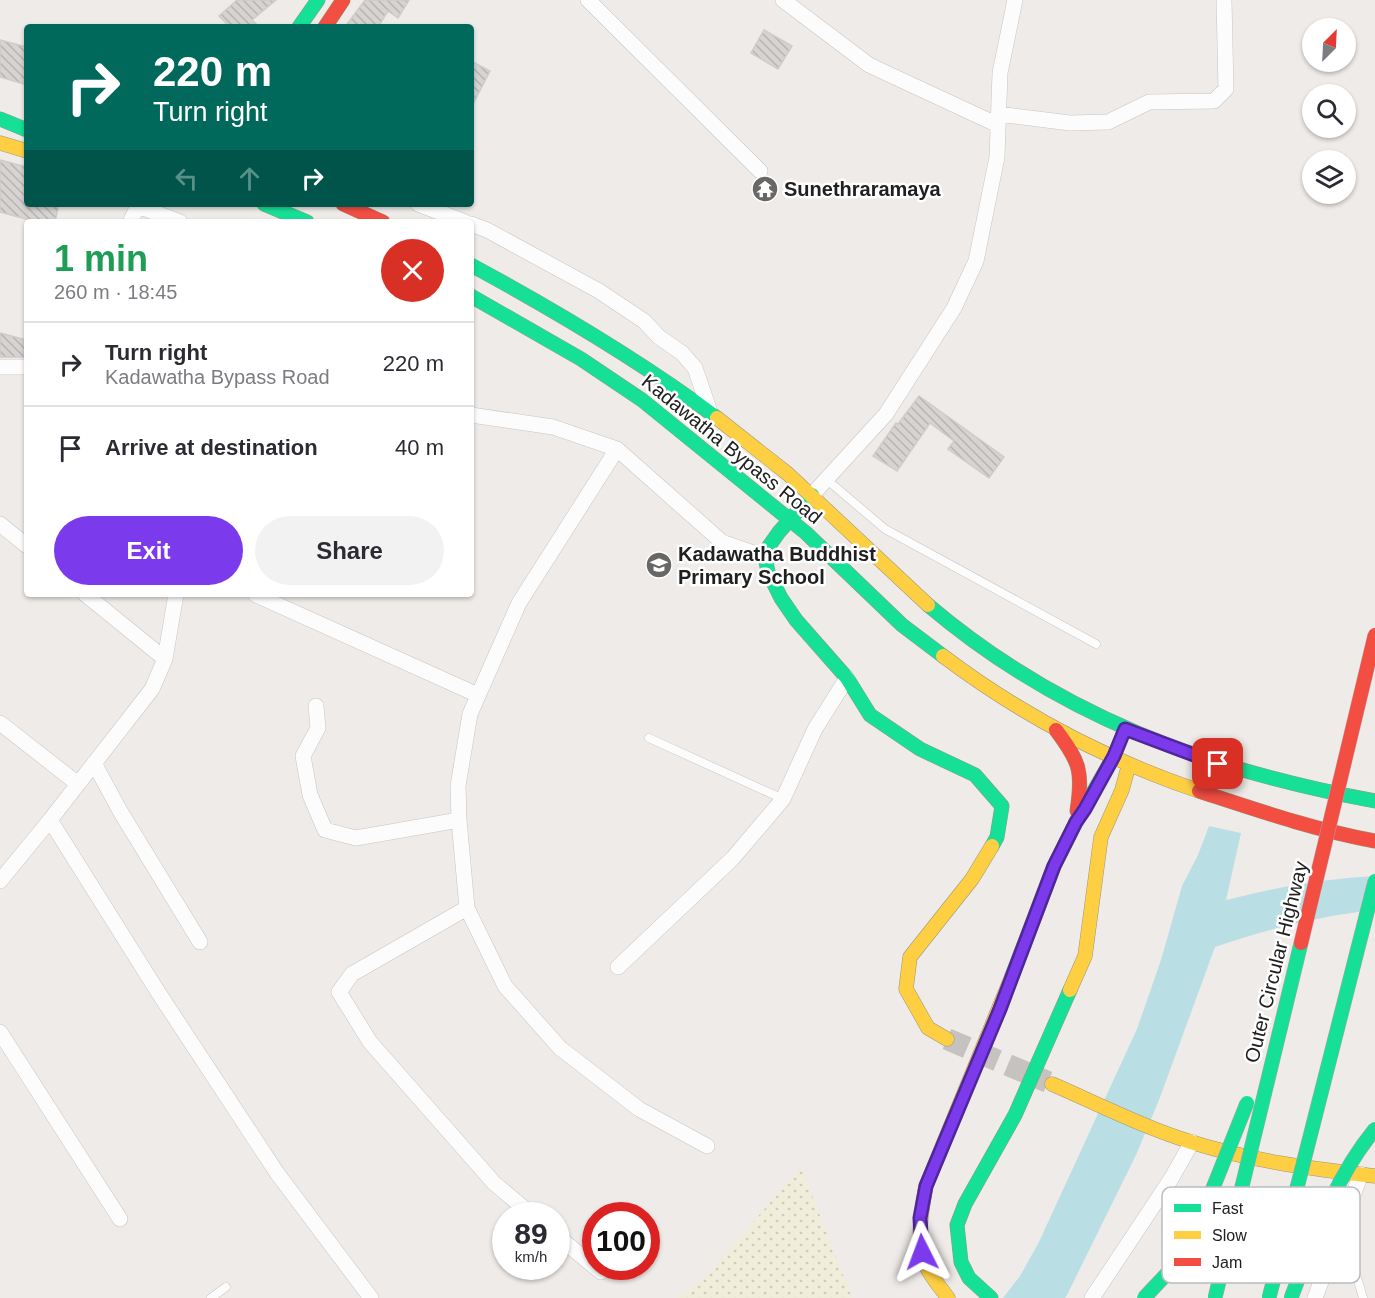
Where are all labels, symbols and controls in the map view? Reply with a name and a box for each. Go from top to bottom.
north arrow [1302,18,1356,72]
map controls [1302,18,1356,204]
icon: right [54,48,132,126]
text: 220 m [153,48,272,95]
button: search [1302,84,1356,138]
text: Turn right [153,97,268,127]
button: layers [1302,150,1356,204]
icon: left [170,162,203,195]
icon: ahead [233,162,266,195]
icon: right [296,162,329,195]
temple icon: Sunethraramaya [750,174,780,204]
place label: Sunethraramaya [784,178,942,200]
text: 1 min [54,238,148,279]
button: close [381,239,444,302]
text: 260 m · 18:45 [54,281,177,303]
text: Turn right [105,340,207,365]
icon: right [54,348,87,381]
text: 220 m [383,351,444,376]
text: Kadawatha Bypass Road [105,366,330,388]
street label: Kadawatha Bypass Road [638,370,826,528]
icon: arrive [54,432,87,465]
text: Arrive at destination [105,435,318,460]
text: 40 m [395,435,444,460]
button: Exit [54,516,243,585]
button: Share [255,516,444,585]
place label: Kadawatha Buddhist Primary School [678,543,876,588]
school or university icon: Kadawatha Buddhist Primary School [644,550,674,580]
pin [1192,738,1243,789]
icon: arrive [1201,747,1234,780]
street label: Outer Circular Highway [1240,859,1312,1065]
legend [1162,1187,1360,1283]
text: Fast [1212,1200,1244,1217]
speed limit sign: 100 [582,1202,660,1280]
text: 89 [514,1217,548,1250]
position arrow [890,1220,954,1284]
text: Slow [1212,1227,1247,1244]
text: km/h [515,1248,547,1265]
text: Jam [1212,1254,1242,1271]

